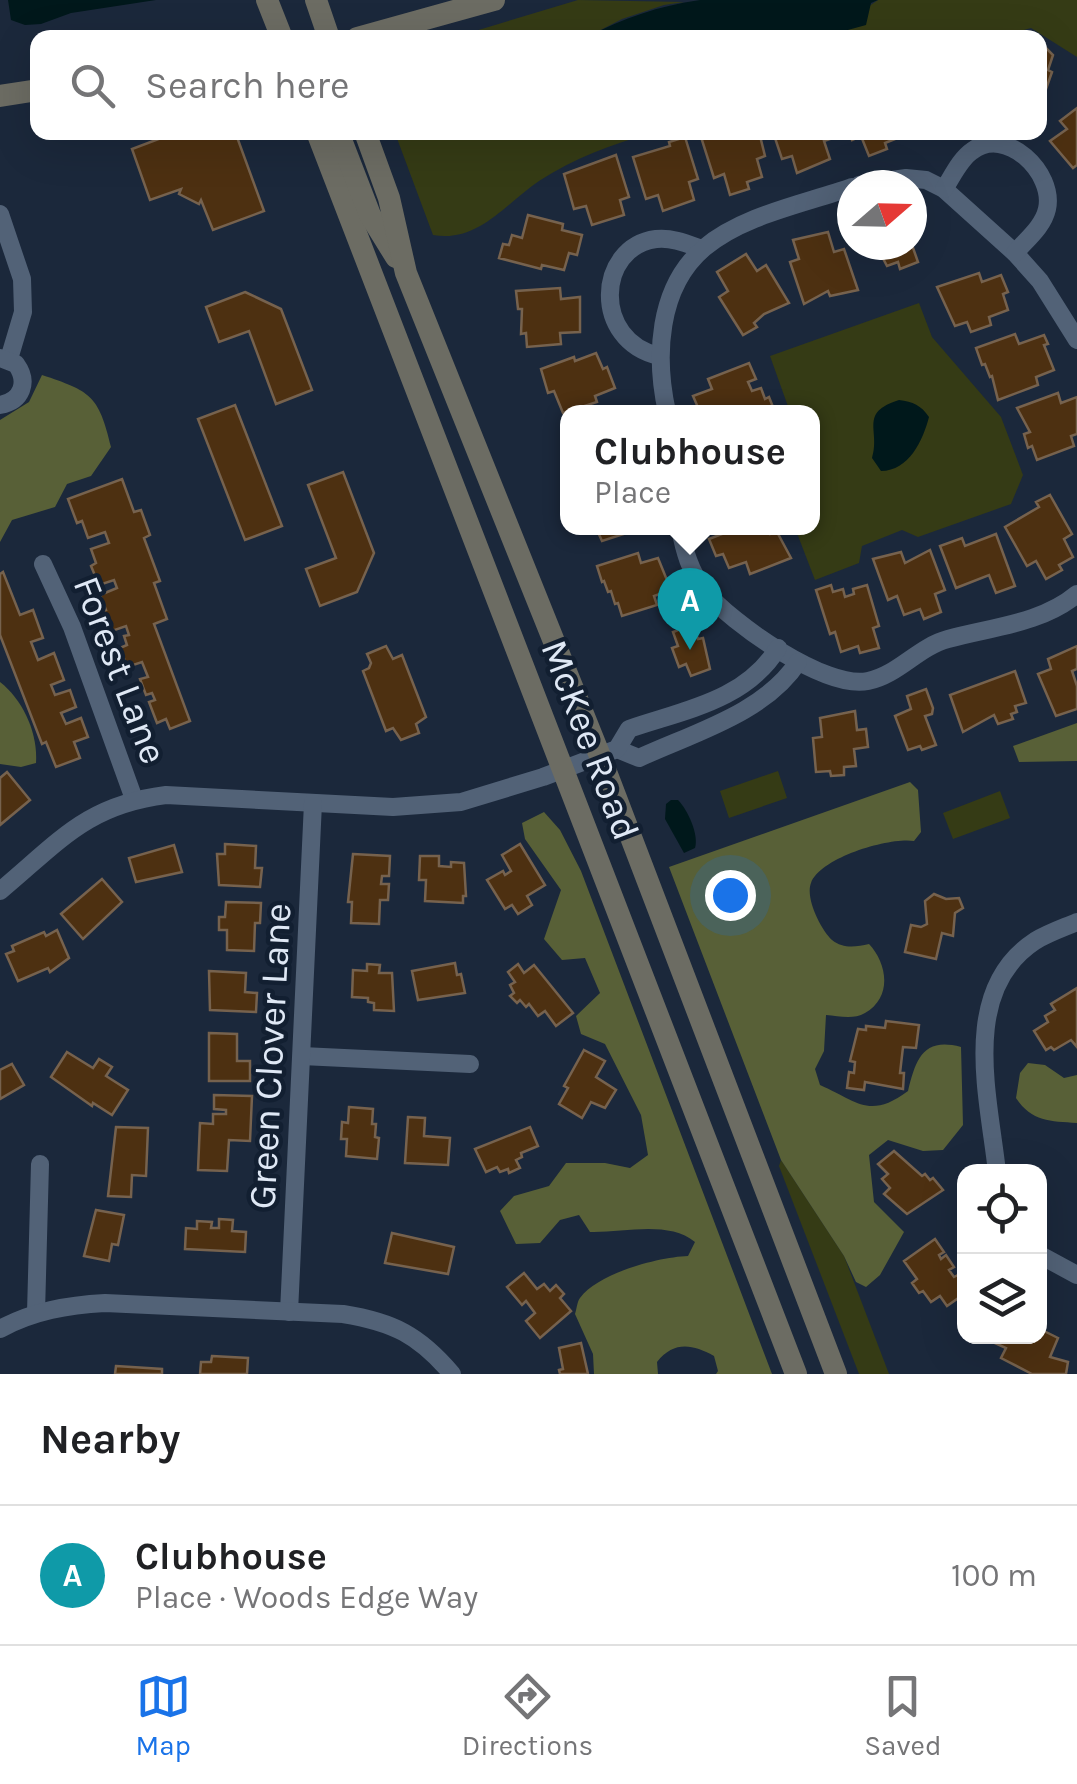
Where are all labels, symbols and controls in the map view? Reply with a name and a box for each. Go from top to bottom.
search box [30,30,1047,140]
icon: search [65,58,120,113]
text: Search here [145,63,349,108]
north arrow [837,170,927,260]
popup [560,405,820,535]
text: Clubhouse [594,429,786,474]
text: Place [594,474,671,511]
pin: A [658,568,722,650]
street label: Forest Lane [64,570,176,770]
street label: McKee Road [531,634,649,846]
your location [705,870,756,921]
street label: Green Clover Lane [240,902,300,1210]
map controls [957,1164,1047,1344]
button: locate [957,1164,1047,1254]
button: layers [957,1254,1047,1344]
text: Nearby [40,1414,180,1464]
text: Clubhouse [135,1534,327,1579]
text: A [62,1557,83,1594]
text: 100 m [951,1557,1037,1594]
text: Place · Woods Edge Way [135,1579,478,1616]
tab: Map [135,1669,191,1762]
tab: Directions [462,1669,593,1762]
tab: Saved [864,1669,942,1762]

